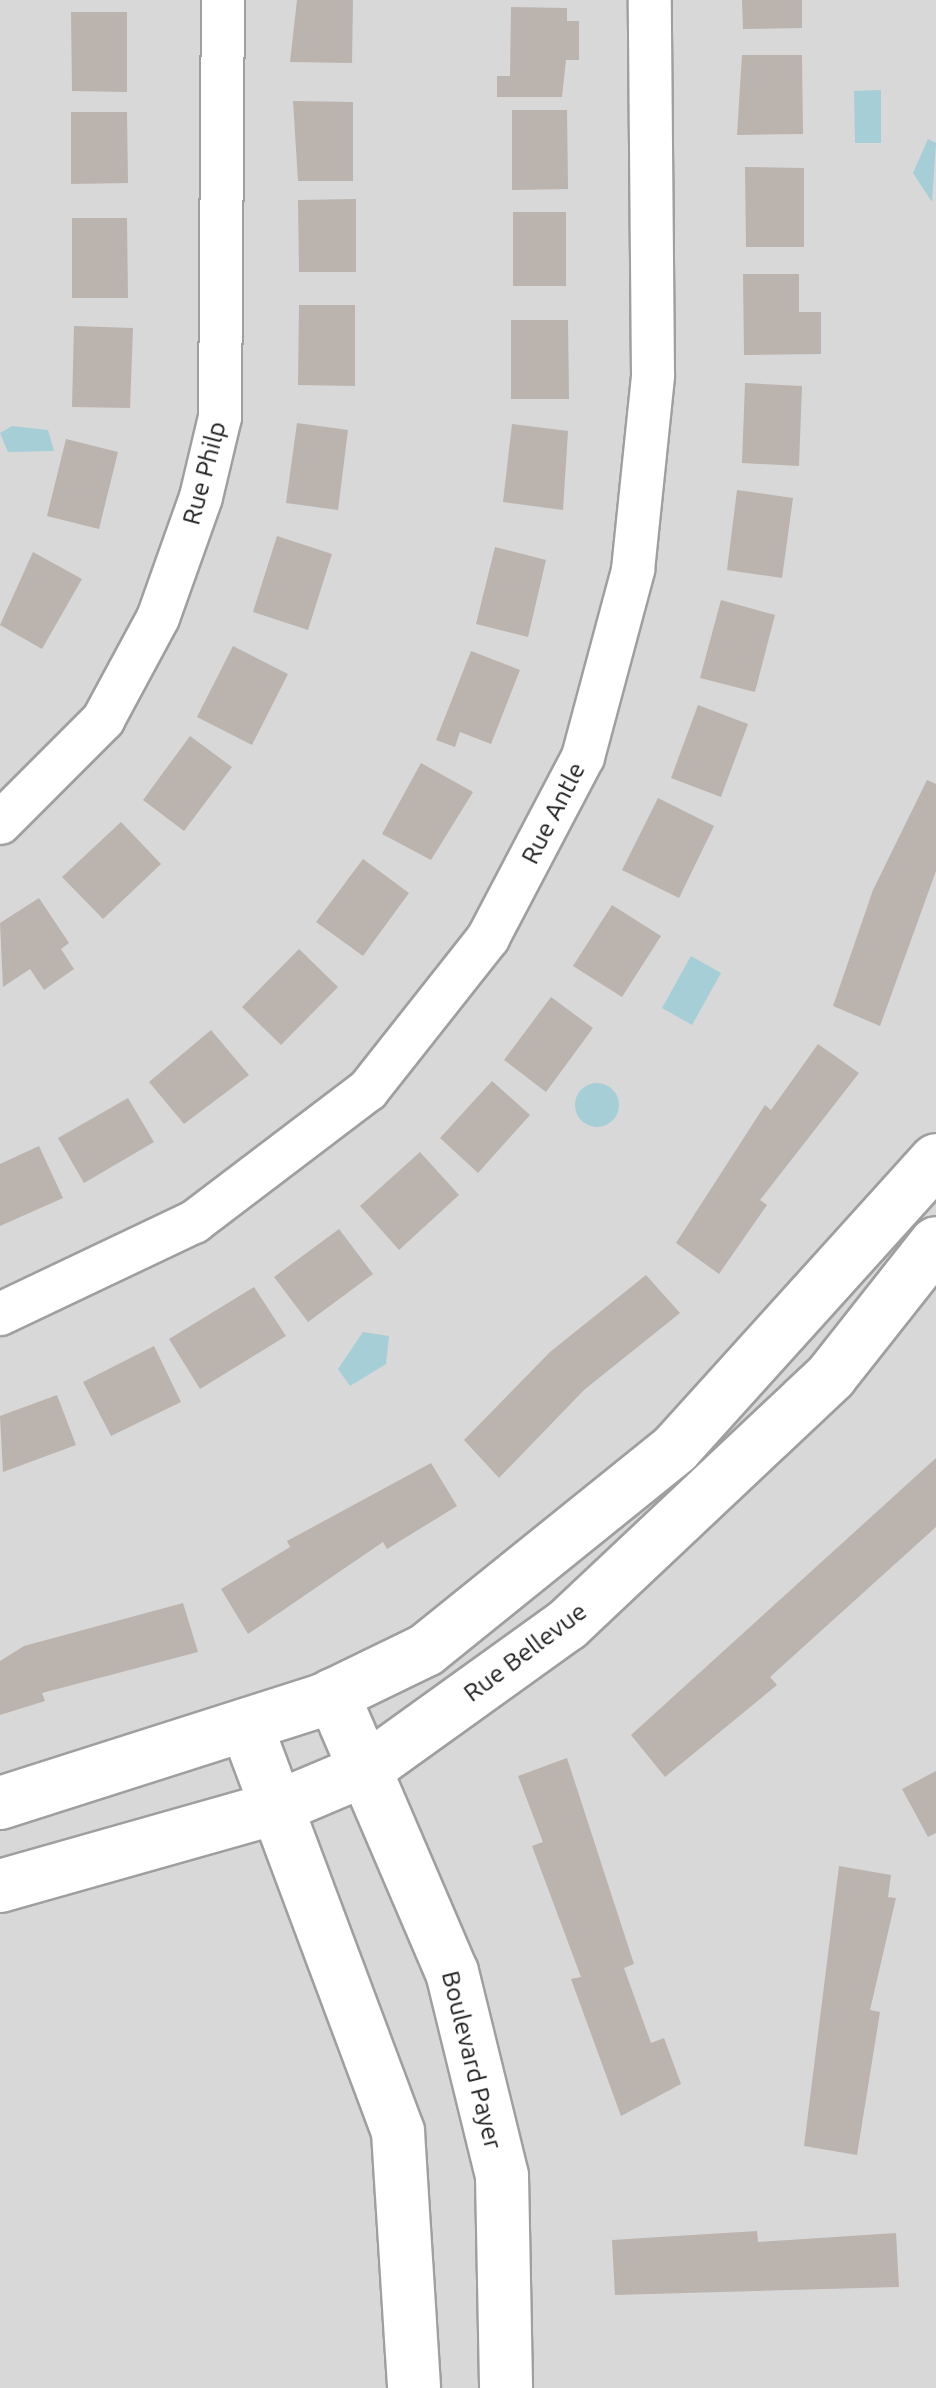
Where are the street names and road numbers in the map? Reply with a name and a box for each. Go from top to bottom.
street label: Rue Philp [176,418,232,528]
street label: Rue Antle [515,757,591,869]
street label: Rue Bellevue [458,1596,592,1708]
street label: Boulevard Payer [435,1968,509,2152]

